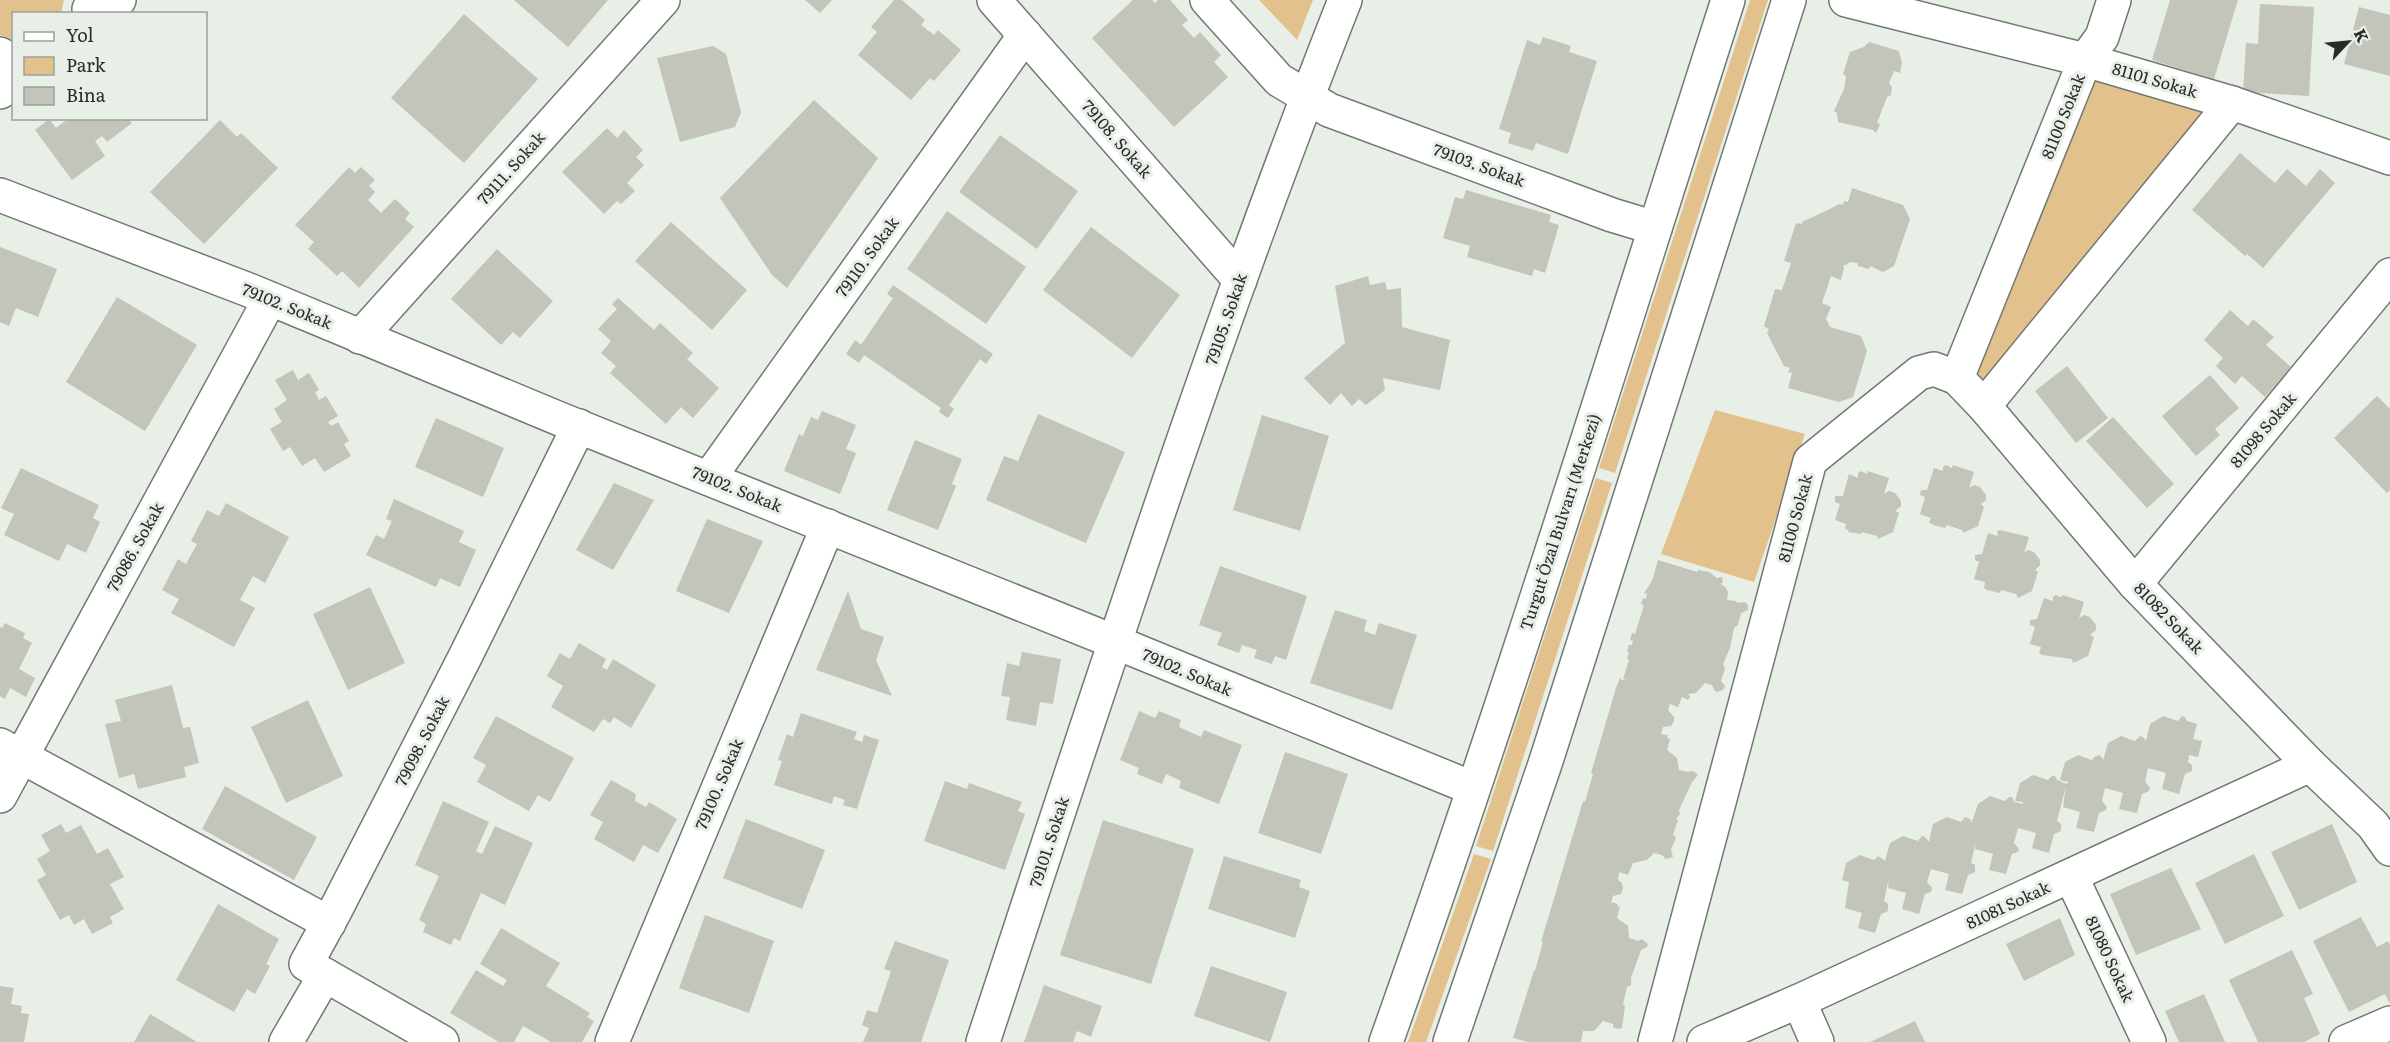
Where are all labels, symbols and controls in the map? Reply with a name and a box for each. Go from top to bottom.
legend [12,12,207,120]
north arrow [2318,12,2378,72]
text: Yol [66,21,94,48]
text: K [2349,24,2376,46]
text: Park [66,51,107,78]
street label: 81101 Sokak [2110,55,2201,103]
street label: 81100 Sokak [2034,69,2090,162]
text: Bina [66,81,106,108]
street label: 79108. Sokak [1077,94,1159,183]
street label: 79111. Sokak [471,125,550,209]
street label: 79103. Sokak [1430,136,1529,192]
street label: 79110. Sokak [829,211,904,302]
street label: 79105. Sokak [1198,269,1252,368]
street label: 79102. Sokak [239,276,336,334]
street label: 81098 Sokak [2224,386,2301,472]
street label: Turgut Özal Bulvarı (Merkezi) [1513,410,1605,633]
street label: 79102. Sokak [689,459,786,517]
street label: 81100 Sokak [1771,471,1817,564]
street label: 79086. Sokak [100,497,169,595]
street label: 81082 Sokak [2129,576,2210,659]
street label: 79102. Sokak [1139,641,1236,701]
street label: 79098. Sokak [388,691,454,790]
street label: 79100. Sokak [688,734,748,833]
street label: 79101. Sokak [1022,793,1074,890]
street label: 81081 Sokak [1962,874,2054,934]
street label: 81080 Sokak [2080,912,2141,1006]

